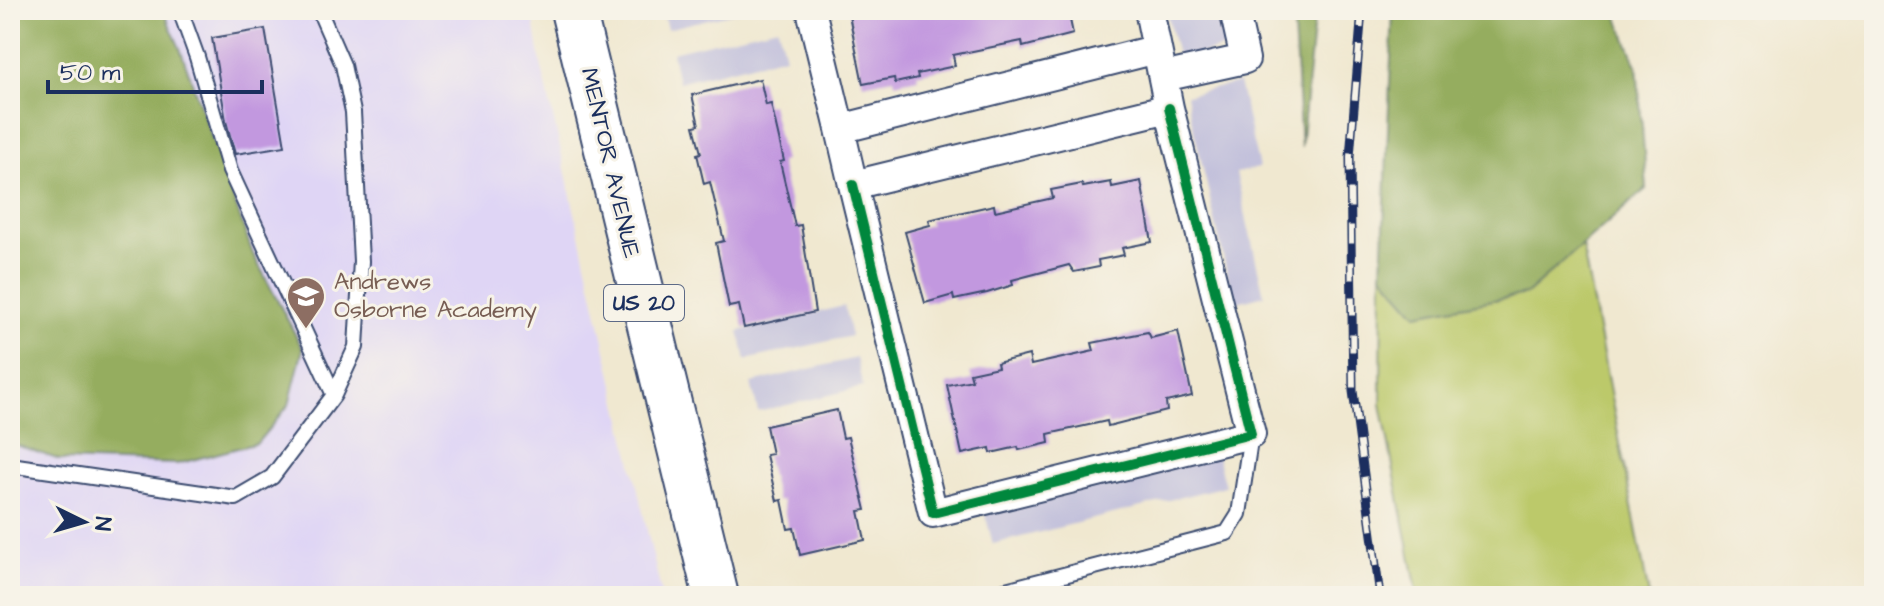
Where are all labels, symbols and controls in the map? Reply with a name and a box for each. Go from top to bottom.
scale bar [48,44,262,94]
text: 50 m [60,56,121,90]
street label: MENTOR AVENUE [572,65,648,261]
place label: Andrews Osborne Academy [334,265,537,328]
school or university icon: Andrews Osborne Academy [285,275,327,330]
road number: US 20 [604,285,684,321]
north arrow [44,482,124,562]
text: N [86,515,118,532]

